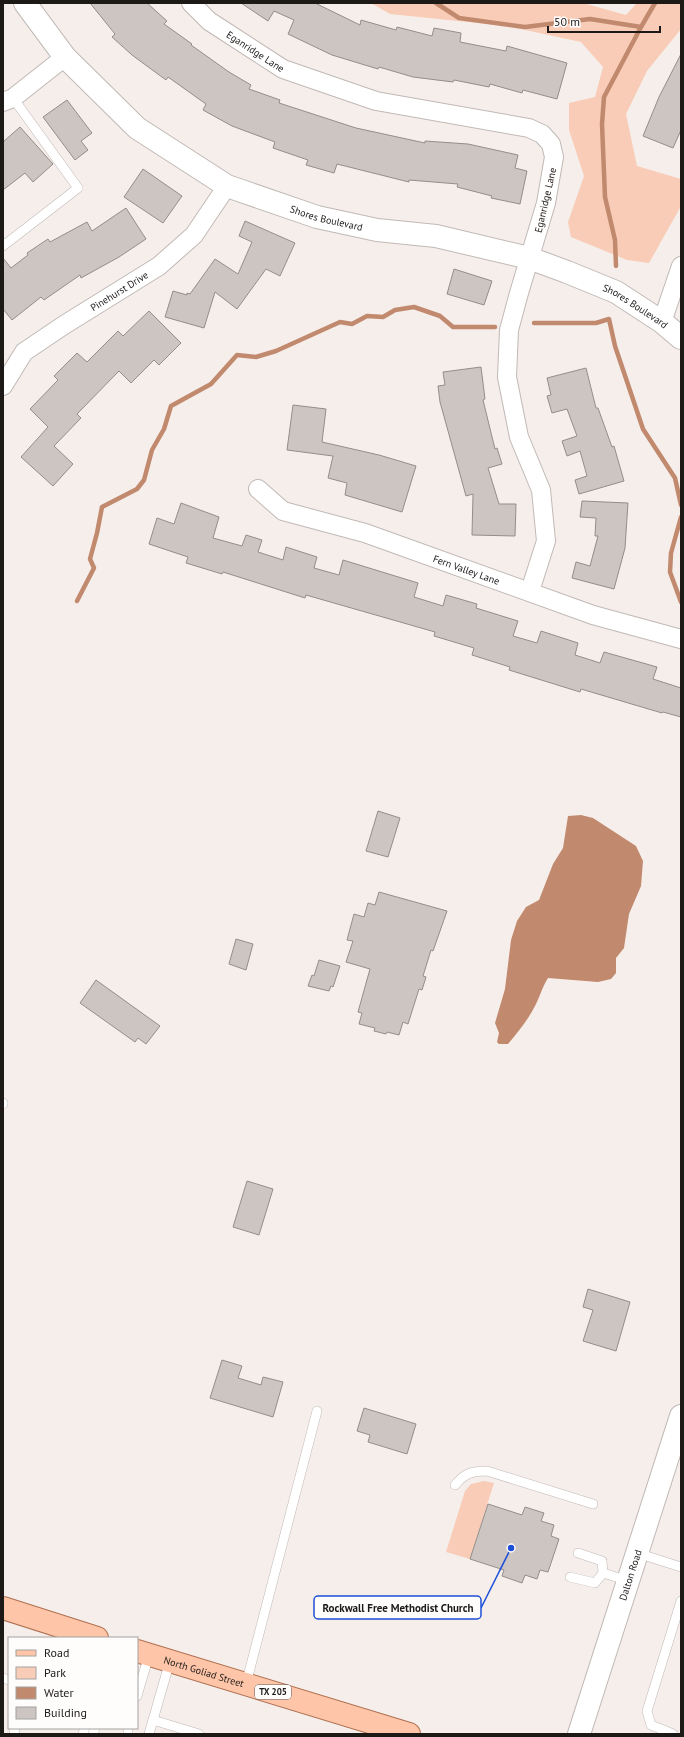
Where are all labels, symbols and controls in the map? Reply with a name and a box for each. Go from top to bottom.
scale bar [548,8,660,34]
text: 50 m [554,14,580,29]
street label: Eganridge Lane [224,28,287,75]
street label: Eganridge Lane [532,166,559,234]
street label: Shores Boulevard [288,202,364,234]
street label: Pinehurst Drive [88,268,151,314]
street label: Shores Boulevard [601,281,671,331]
street label: Fern Valley Lane [431,552,501,588]
street label: Dalton Road [616,1548,645,1602]
callout: Rockwall Free Methodist Church [314,1596,481,1619]
text: Rockwall Free Methodist Church [323,1601,473,1615]
legend [8,1637,138,1729]
text: Road [44,1645,69,1660]
street label: North Goliad Street [162,1654,246,1690]
text: Park [44,1665,66,1680]
text: Water [44,1685,74,1700]
road number: TX 205 [255,1685,291,1699]
text: Building [44,1705,87,1720]

